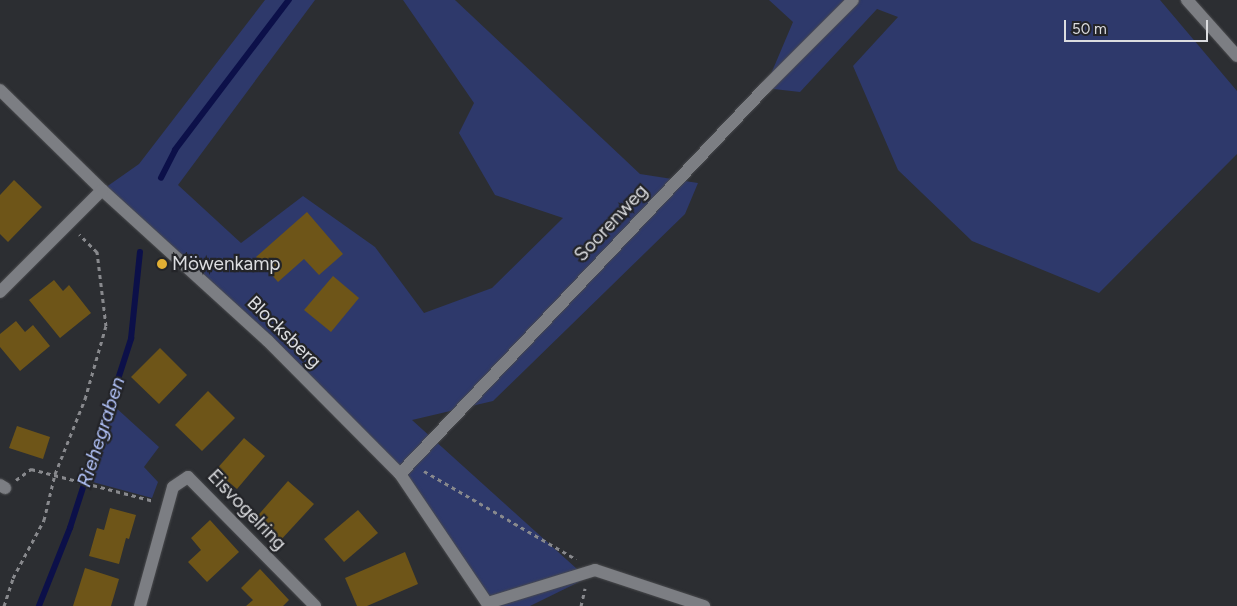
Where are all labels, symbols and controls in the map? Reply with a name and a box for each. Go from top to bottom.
scale bar [1067,10,1211,42]
text: 50 m [1072,20,1107,38]
street label: Soorenweg [570,180,652,266]
place label: Möwenkamp [172,253,281,275]
marker: Möwenkamp [156,258,168,270]
street label: Blocksberg [242,291,326,373]
water label: Riehegraben [72,374,130,490]
street label: Eisvogelring [203,465,291,555]

